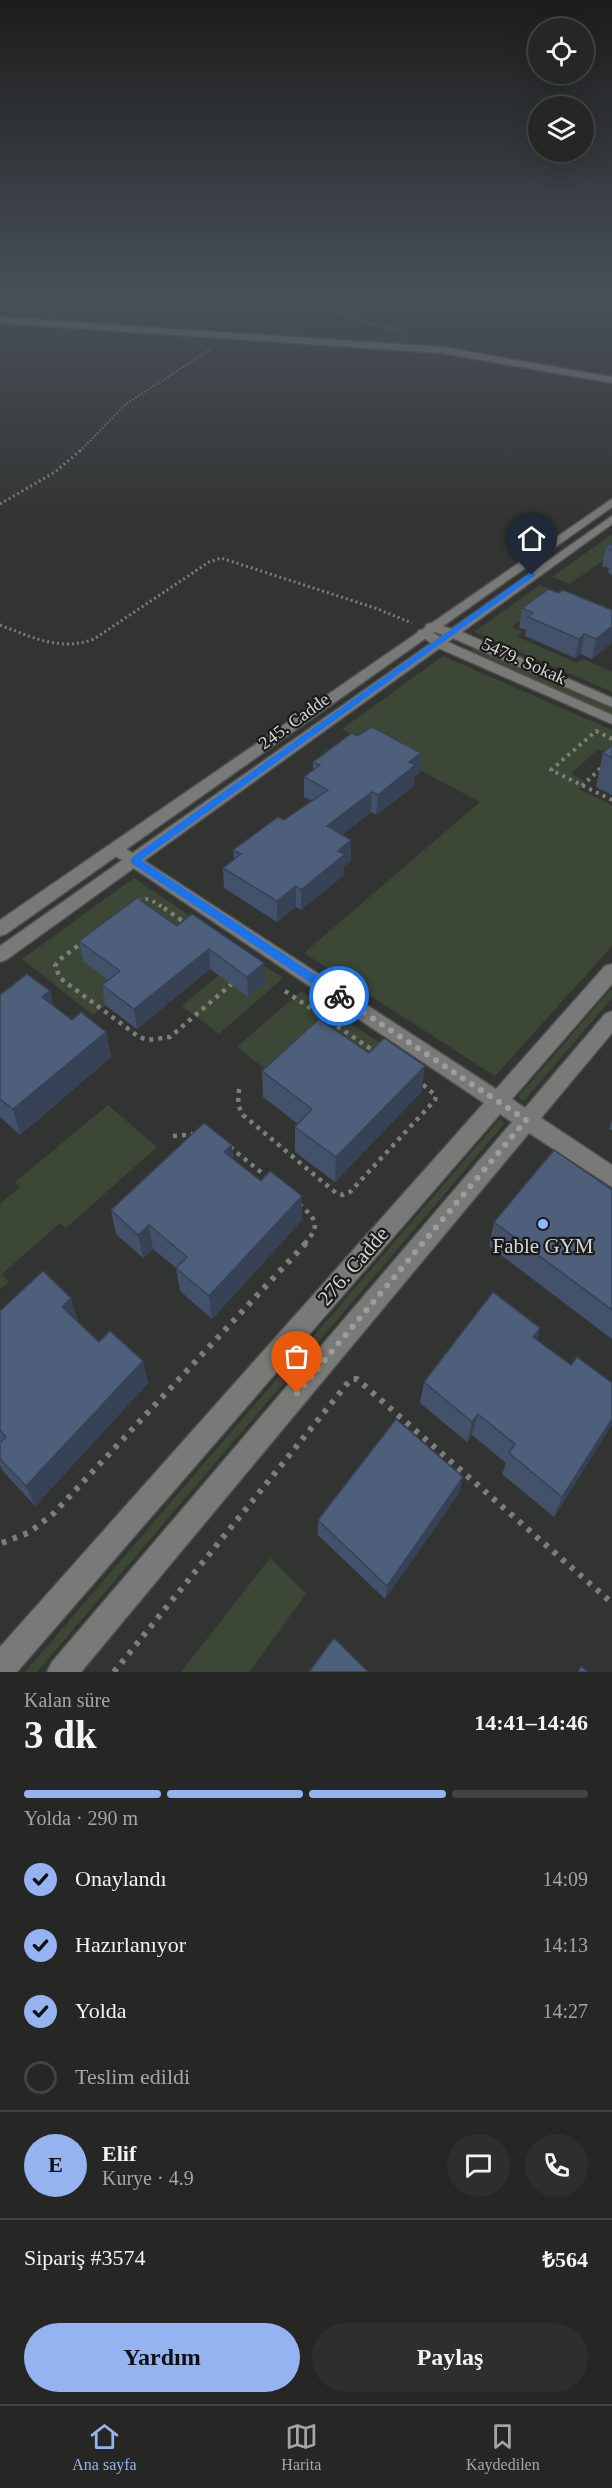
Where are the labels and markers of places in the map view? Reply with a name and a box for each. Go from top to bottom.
pin [506,513,557,575]
marker: Fable GYM [536,1217,550,1231]
place label: Fable GYM [493,1234,594,1258]
pin [271,1331,322,1393]

